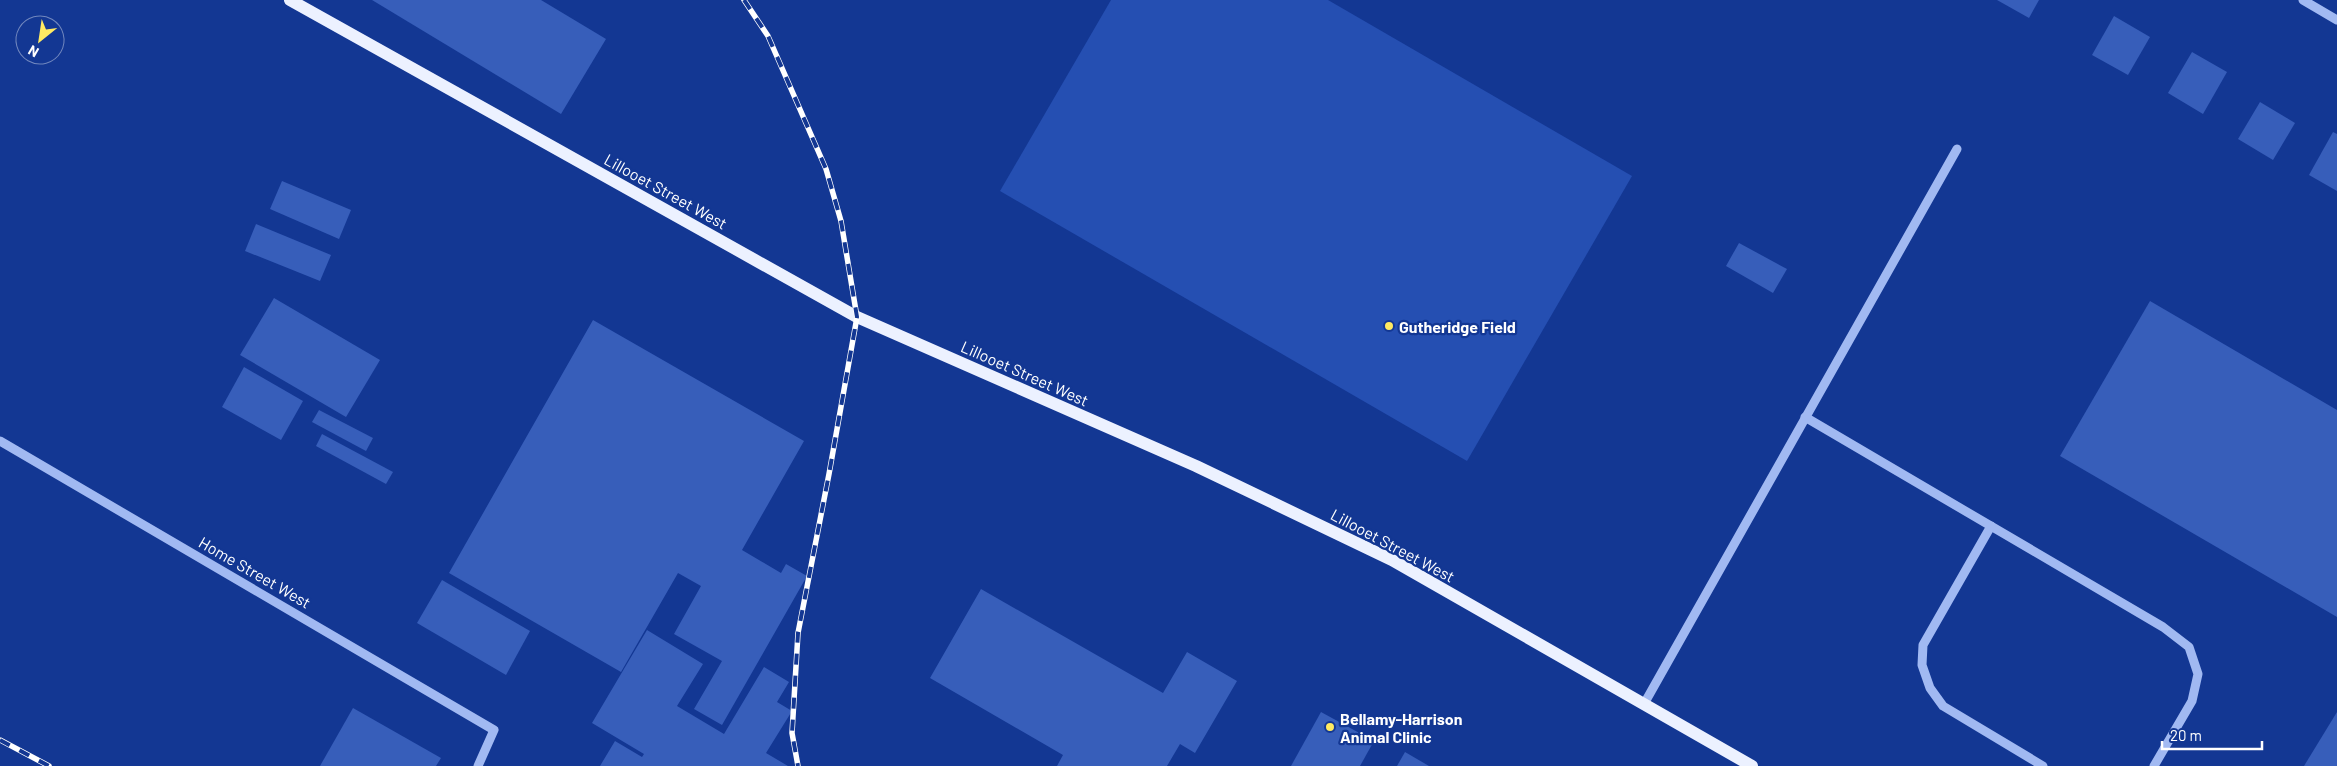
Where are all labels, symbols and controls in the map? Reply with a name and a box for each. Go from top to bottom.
north arrow [15,15,65,65]
text: N [25,42,42,61]
street label: Lillooet Street West [601,149,731,233]
place label: Gutheridge Field [1399,317,1516,336]
marker: Gutheridge Field [1383,320,1395,332]
street label: Lillooet Street West [958,336,1092,410]
street label: Lillooet Street West [1328,504,1458,586]
street label: Home Street West [196,532,314,612]
place label: Bellamy-Harrison Animal Clinic [1340,709,1463,746]
scale bar [2162,718,2262,750]
marker: Bellamy-Harrison Animal Clinic [1324,721,1336,733]
text: 20 m [2170,726,2202,744]

